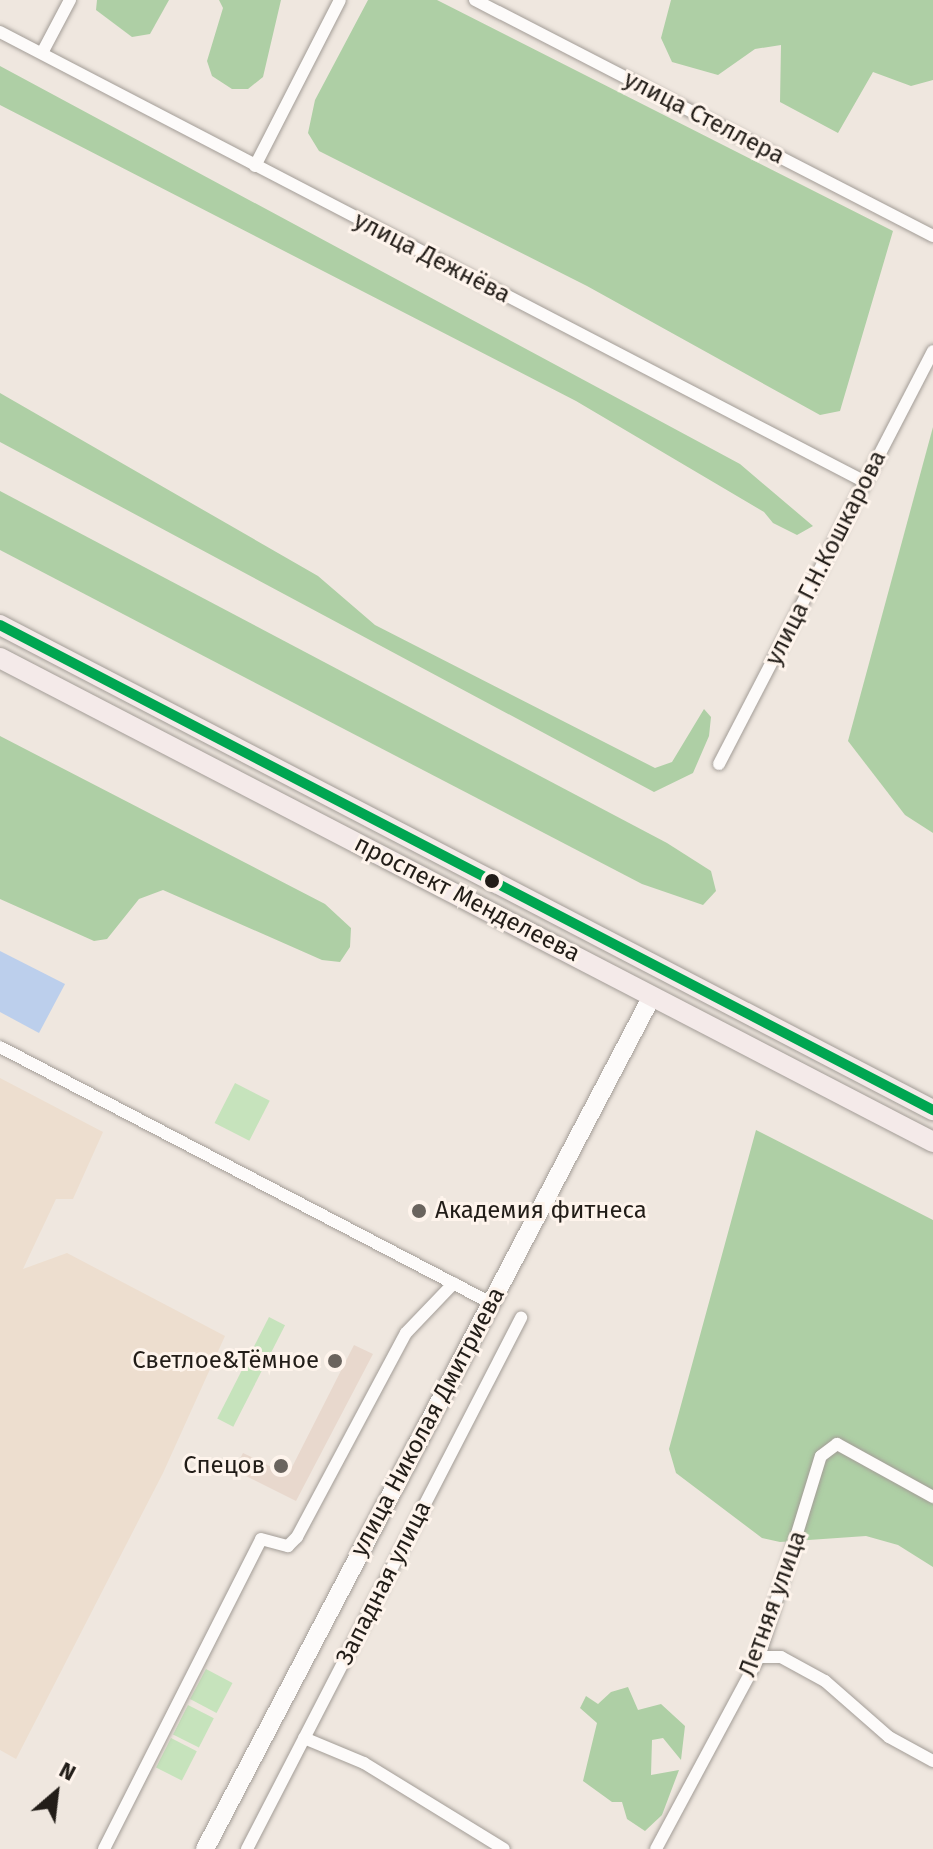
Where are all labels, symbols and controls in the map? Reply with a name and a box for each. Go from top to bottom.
street label: улица Стеллера [619,65,789,171]
street label: улица Дежнёва [349,206,515,310]
street label: улица Г.Н.Кошкарова [759,446,893,670]
street label: проспект Менделеева [349,830,585,968]
unlabelled marker [484,873,500,889]
place label: Академия фитнеса [435,1197,647,1225]
marker: Академия фитнеса [410,1202,428,1220]
street label: улица Николая Дмитриева [345,1283,511,1561]
place label: Светлое&Тёмное [132,1347,319,1375]
marker: Светлое&Тёмное [326,1352,344,1370]
place label: Спецов [183,1452,265,1480]
marker: Спецов [272,1457,290,1475]
street label: Западная улица [330,1496,438,1670]
street label: Летняя улица [733,1527,813,1681]
north arrow [16,1753,96,1833]
text: N [55,1756,80,1787]

